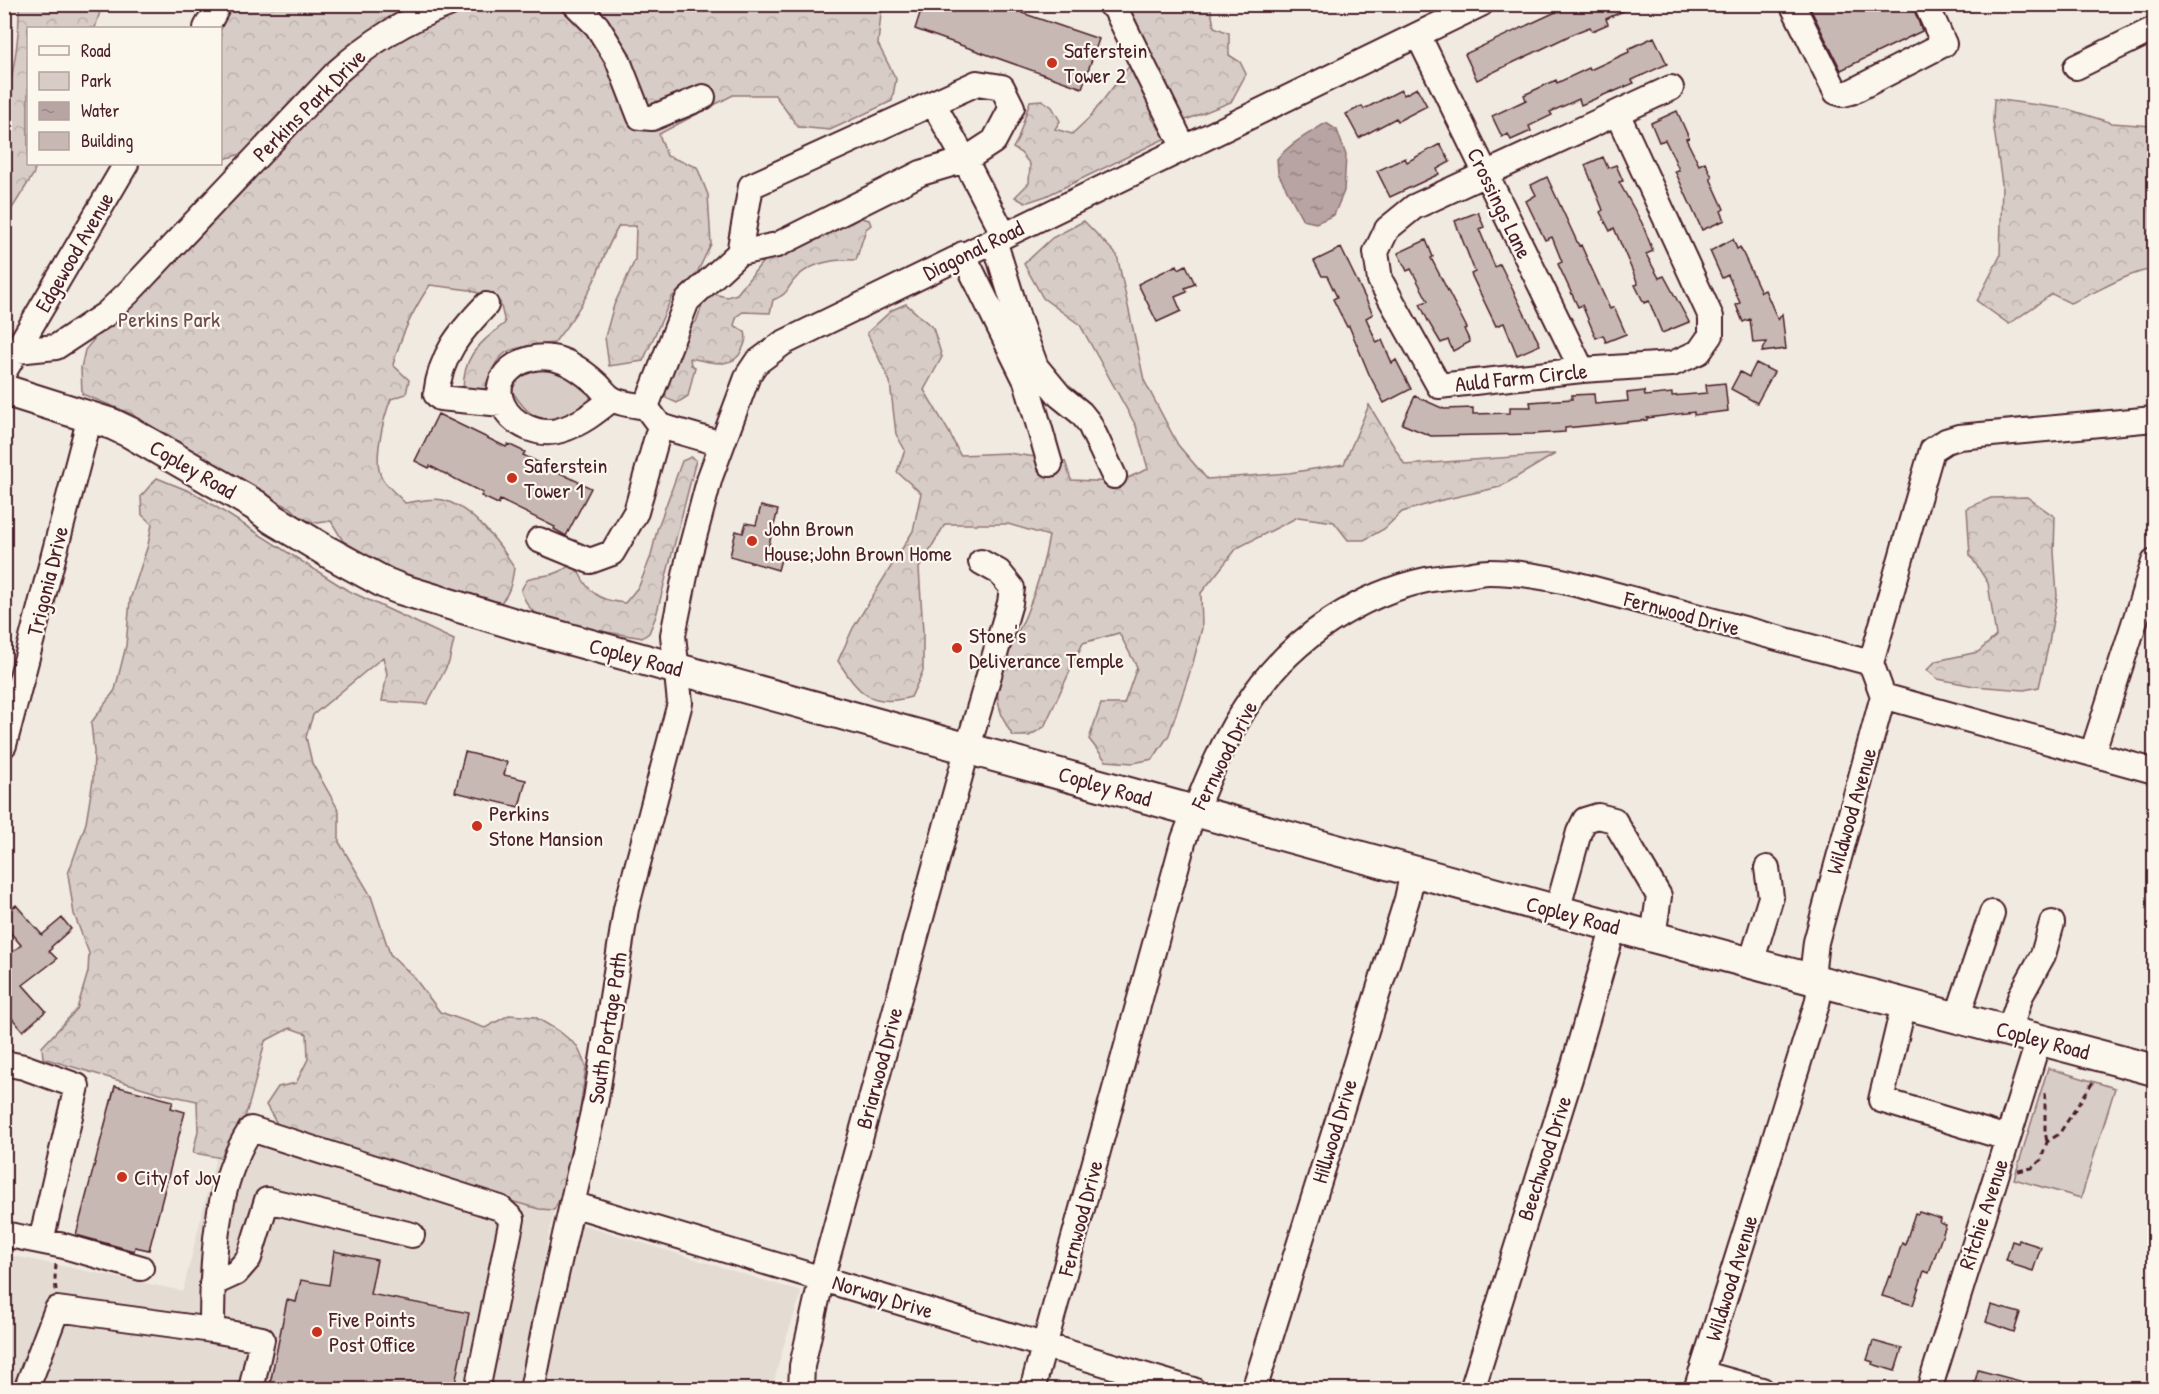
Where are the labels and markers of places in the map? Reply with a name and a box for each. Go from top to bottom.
place label: Saferstein Tower 2 [1064,35,1148,90]
marker: Saferstein Tower 2 [1045,56,1059,70]
place label: Saferstein Tower 1 [524,450,608,505]
marker: Saferstein Tower 1 [505,471,519,485]
place label: John Brown House;John Brown Home [764,513,952,568]
marker: John Brown House;John Brown Home [745,534,759,548]
place label: Stone's Deliverance Temple [969,620,1124,675]
marker: Stone's Deliverance Temple [950,641,964,655]
place label: Perkins Stone Mansion [489,798,603,853]
marker: Perkins Stone Mansion [470,819,484,833]
place label: City of Joy [134,1162,221,1192]
marker: City of Joy [115,1170,129,1184]
place label: Five Points Post Office [328,1304,416,1359]
marker: Five Points Post Office [310,1325,324,1339]

